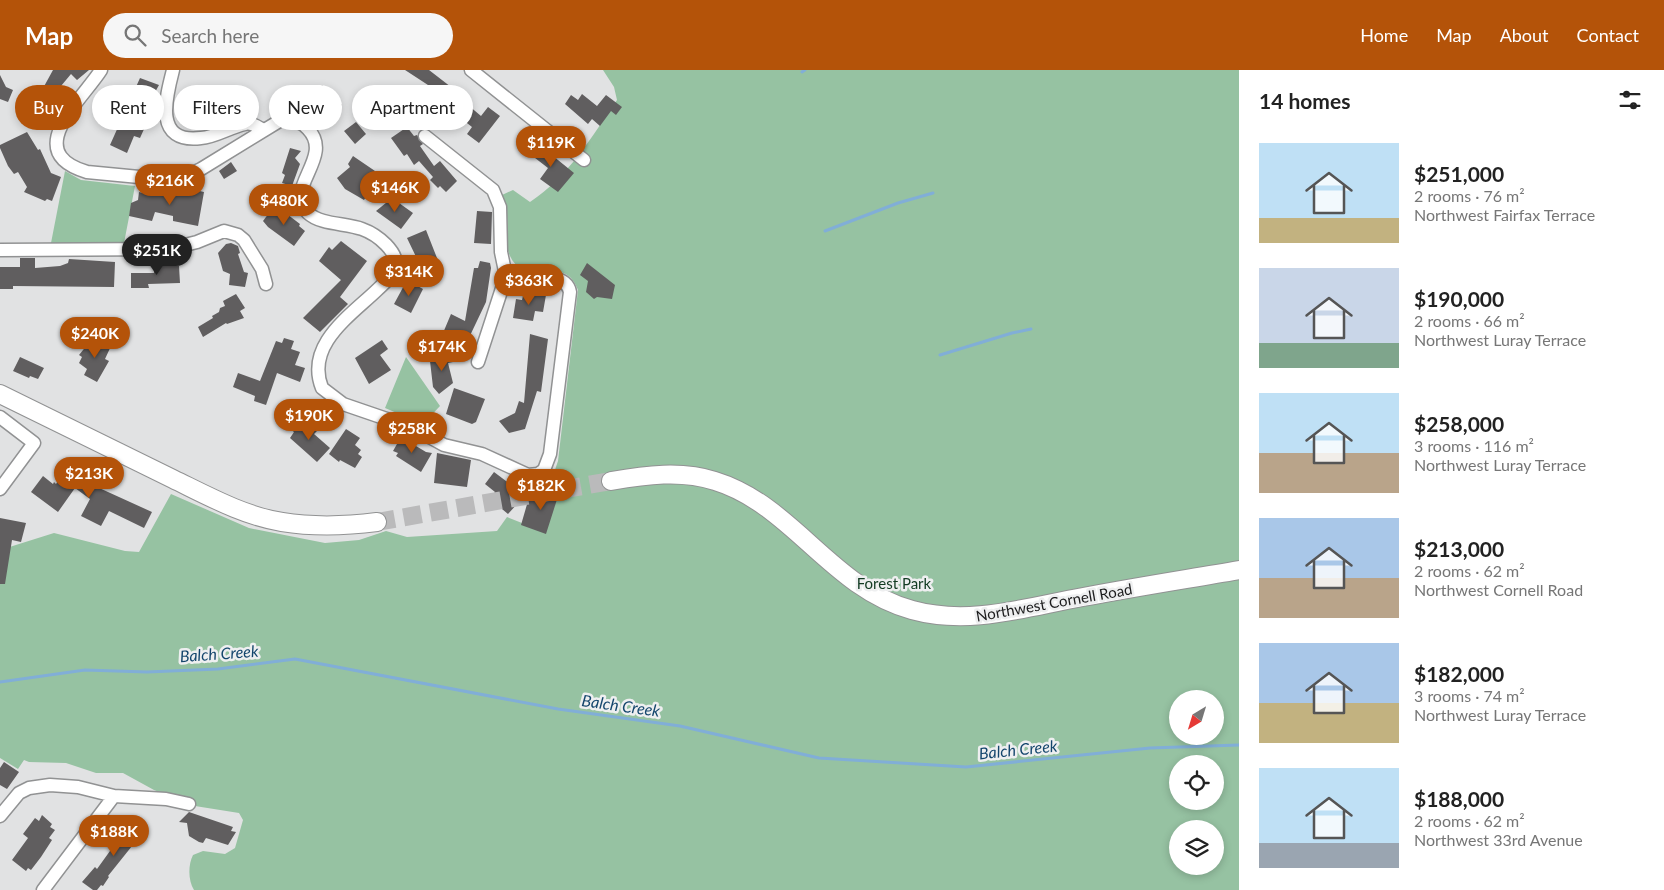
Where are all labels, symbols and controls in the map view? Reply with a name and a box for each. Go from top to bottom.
search box [103,13,453,58]
text: Map [25,21,73,50]
icon: search [121,21,149,49]
text: Search here [161,24,259,47]
text: Home [1360,24,1408,46]
text: Map [1436,24,1472,46]
text: About [1500,24,1549,46]
text: Contact [1577,24,1639,46]
chip: Buy [15,85,82,130]
chip: Rent [92,85,164,130]
chip: Filters [174,85,259,130]
chip: New [269,85,342,130]
chip: Apartment [352,85,473,130]
icon: filters [1616,86,1644,114]
text: 14 homes [1259,88,1350,113]
pin: $119K [516,126,586,168]
text: $119K [527,132,575,151]
text: $251,000 [1414,161,1504,186]
icon: home [1299,163,1359,223]
pin: $216K [135,164,205,206]
text: $216K [146,170,194,189]
pin: $146K [360,170,430,213]
text: $146K [371,177,419,196]
pin: $480K [249,184,319,226]
text: 2 rooms · 76 m² [1414,186,1525,205]
text: $480K [260,190,308,209]
text: Northwest Fairfax Terrace [1414,205,1595,224]
pin: $251K [122,234,192,276]
text: $251K [133,240,181,259]
pin: $314K [374,254,444,297]
text: $314K [385,261,433,280]
pin: $363K [494,264,564,306]
text: $363K [505,270,553,289]
text: $190,000 [1414,286,1504,311]
icon: home [1299,288,1359,348]
text: 2 rooms · 66 m² [1414,311,1525,330]
pin: $240K [60,316,130,359]
text: $240K [71,323,119,342]
pin: $174K [407,330,477,372]
text: Northwest Luray Terrace [1414,330,1586,349]
text: $174K [418,336,466,355]
pin: $190K [274,398,344,441]
text: $190K [285,405,333,424]
text: $258,000 [1414,411,1504,436]
pin: $258K [377,412,447,454]
icon: home [1299,413,1359,473]
text: $258K [388,418,436,437]
text: 3 rooms · 116 m² [1414,436,1534,455]
text: Northwest Luray Terrace [1414,455,1586,474]
pin: $213K [54,456,124,499]
text: $213K [65,463,113,482]
pin: $182K [506,468,576,511]
text: $182K [517,475,565,494]
text: $213,000 [1414,536,1504,561]
icon: home [1299,538,1359,598]
text: 2 rooms · 62 m² [1414,561,1525,580]
park label: Forest Park [857,574,932,592]
street label: Northwest Cornell Road [974,579,1134,625]
text: Northwest Cornell Road [1414,580,1583,599]
water label: Balch Creek [179,641,259,665]
text: $182,000 [1414,661,1504,686]
icon: home [1299,663,1359,723]
text: 3 rooms · 74 m² [1414,686,1525,705]
water label: Balch Creek [581,690,662,720]
north arrow [1169,690,1224,745]
map controls [1169,690,1224,875]
text: Northwest Luray Terrace [1414,705,1586,724]
water label: Balch Creek [978,735,1059,763]
button: locate [1169,755,1224,810]
text: $188,000 [1414,786,1504,811]
icon: home [1299,788,1359,848]
text: 2 rooms · 62 m² [1414,811,1525,830]
pin: $188K [79,814,149,857]
button: layers [1169,820,1224,875]
text: $188K [90,821,138,840]
text: Northwest 33rd Avenue [1414,830,1583,849]

